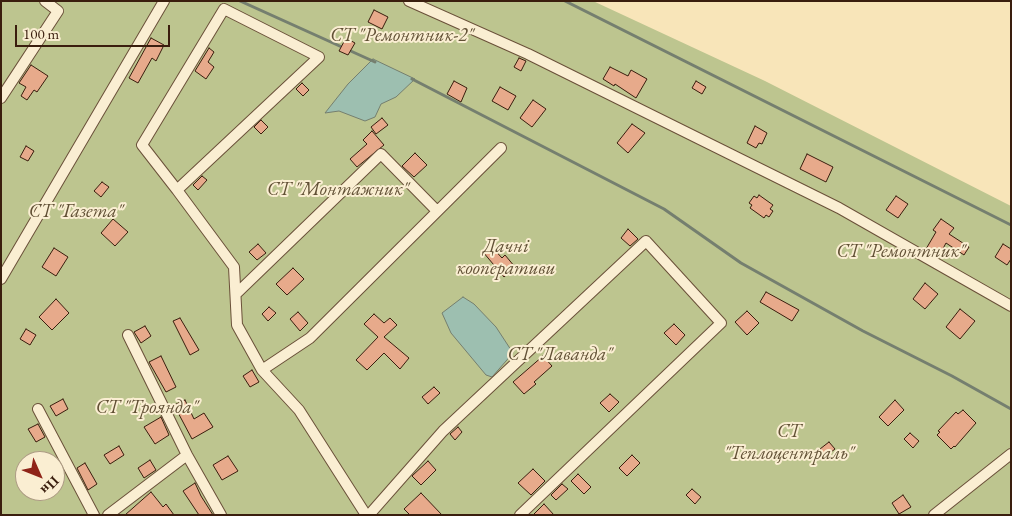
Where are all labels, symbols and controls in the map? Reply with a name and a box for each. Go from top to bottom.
scale bar [18,15,172,47]
text: 100 m [23,24,59,43]
park label: СТ "Ремонтник-2" [330,25,474,47]
park label: СТ "Монтажник" [267,179,409,201]
park label: СТ "Газета" [29,201,123,223]
park label: Дачні кооперативи [457,236,555,280]
park label: СТ "Ремонтник" [836,241,966,263]
park label: СТ "Лаванда" [507,344,613,366]
park label: СТ "Троянда" [96,397,198,419]
park label: СТ "Теплоцентраль" [724,421,854,465]
north arrow [15,451,65,501]
text: Пн [37,473,63,499]

